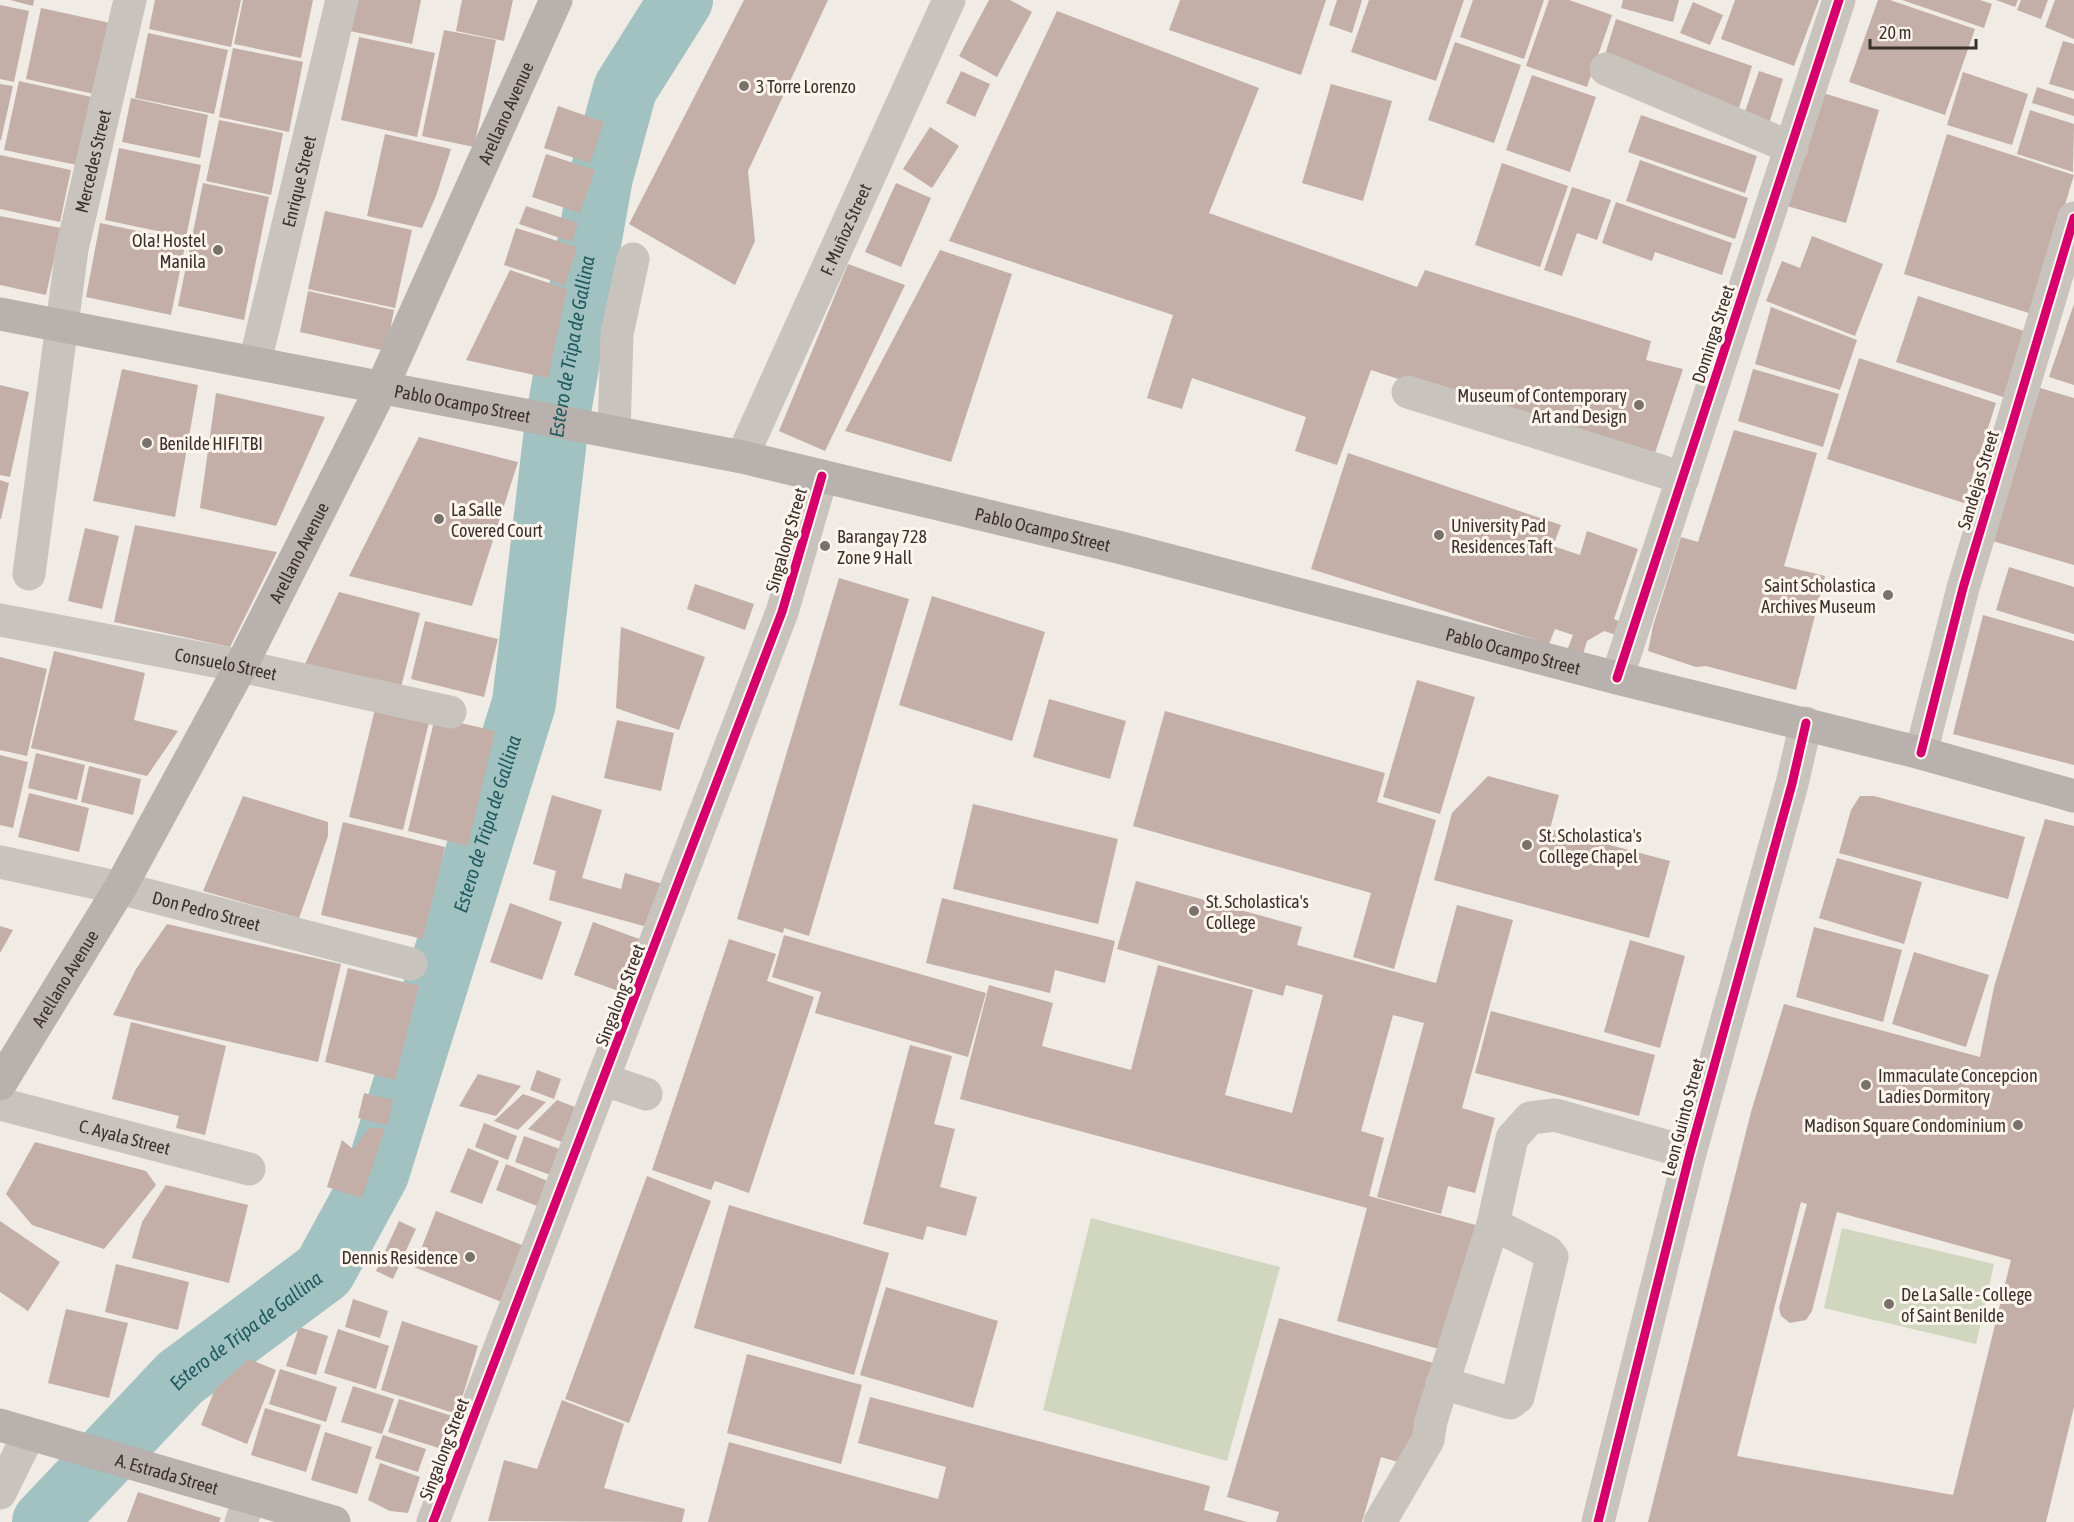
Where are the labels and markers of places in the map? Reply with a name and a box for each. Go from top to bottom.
place label: 3 Torre Lorenzo [756,76,856,97]
marker: 3 Torre Lorenzo [737,79,751,93]
place label: Ola! Hostel Manila [132,230,206,272]
marker: Ola! Hostel Manila [211,243,225,257]
place label: Museum of Contemporary Art and Design [1457,385,1627,427]
marker: Museum of Contemporary Art and Design [1632,398,1646,412]
place label: Benilde HIFI TBI [159,433,263,454]
marker: Benilde HIFI TBI [140,436,154,450]
place label: La Salle Covered Court [451,499,543,541]
marker: La Salle Covered Court [432,512,446,526]
place label: University Pad Residences Taft [1451,515,1553,557]
place label: Barangay 728 Zone 9 Hall [837,526,927,568]
marker: University Pad Residences Taft [1432,528,1446,542]
marker: Barangay 728 Zone 9 Hall [818,539,832,553]
place label: Saint Scholastica Archives Museum [1761,575,1876,617]
marker: Saint Scholastica Archives Museum [1881,588,1895,602]
place label: St. Scholastica's College Chapel [1539,825,1642,867]
marker: St. Scholastica's College Chapel [1520,838,1534,852]
place label: St. Scholastica's College [1206,891,1309,933]
marker: St. Scholastica's College [1187,904,1201,918]
place label: Immaculate Concepcion Ladies Dormitory [1878,1065,2038,1107]
marker: Immaculate Concepcion Ladies Dormitory [1859,1078,1873,1092]
place label: Madison Square Condominium [1804,1115,2006,1136]
marker: Madison Square Condominium [2011,1118,2025,1132]
place label: Dennis Residence [341,1247,458,1268]
marker: Dennis Residence [463,1250,477,1264]
place label: De La Salle - College of Saint Benilde [1901,1284,2032,1326]
marker: De La Salle - College of Saint Benilde [1882,1297,1896,1311]

